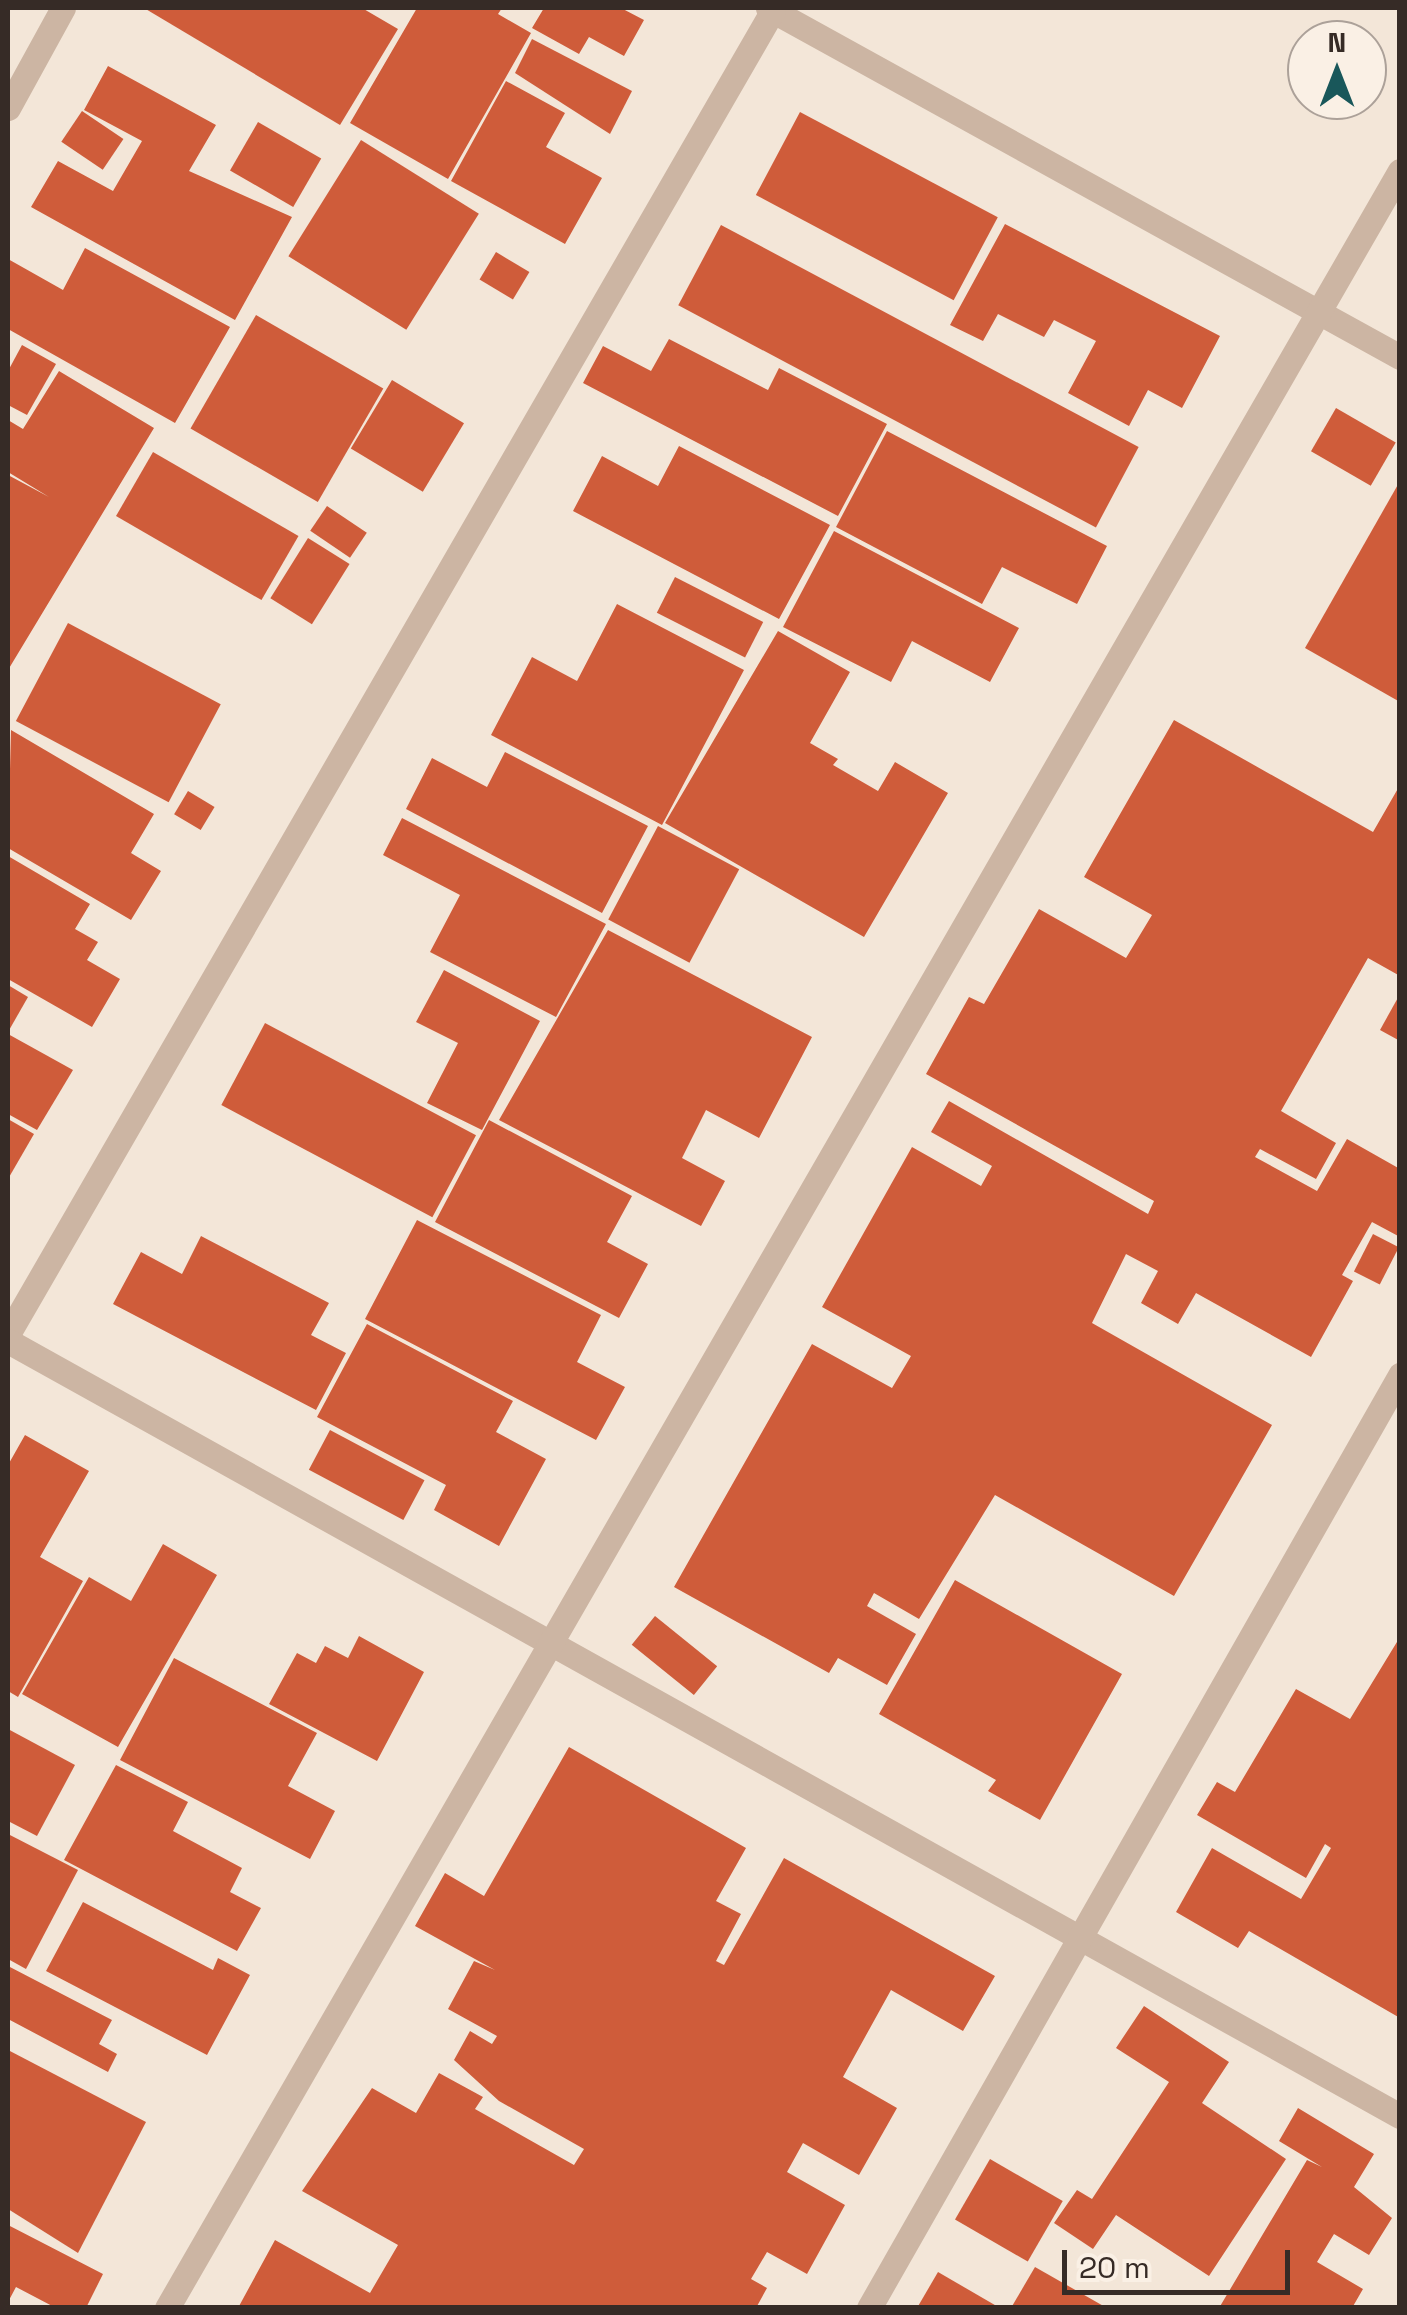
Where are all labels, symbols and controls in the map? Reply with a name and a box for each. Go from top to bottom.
north arrow [1287,20,1387,120]
text: N [1328,24,1346,60]
scale bar [1067,2230,1294,2292]
text: 20 m [1079,2248,1150,2287]

